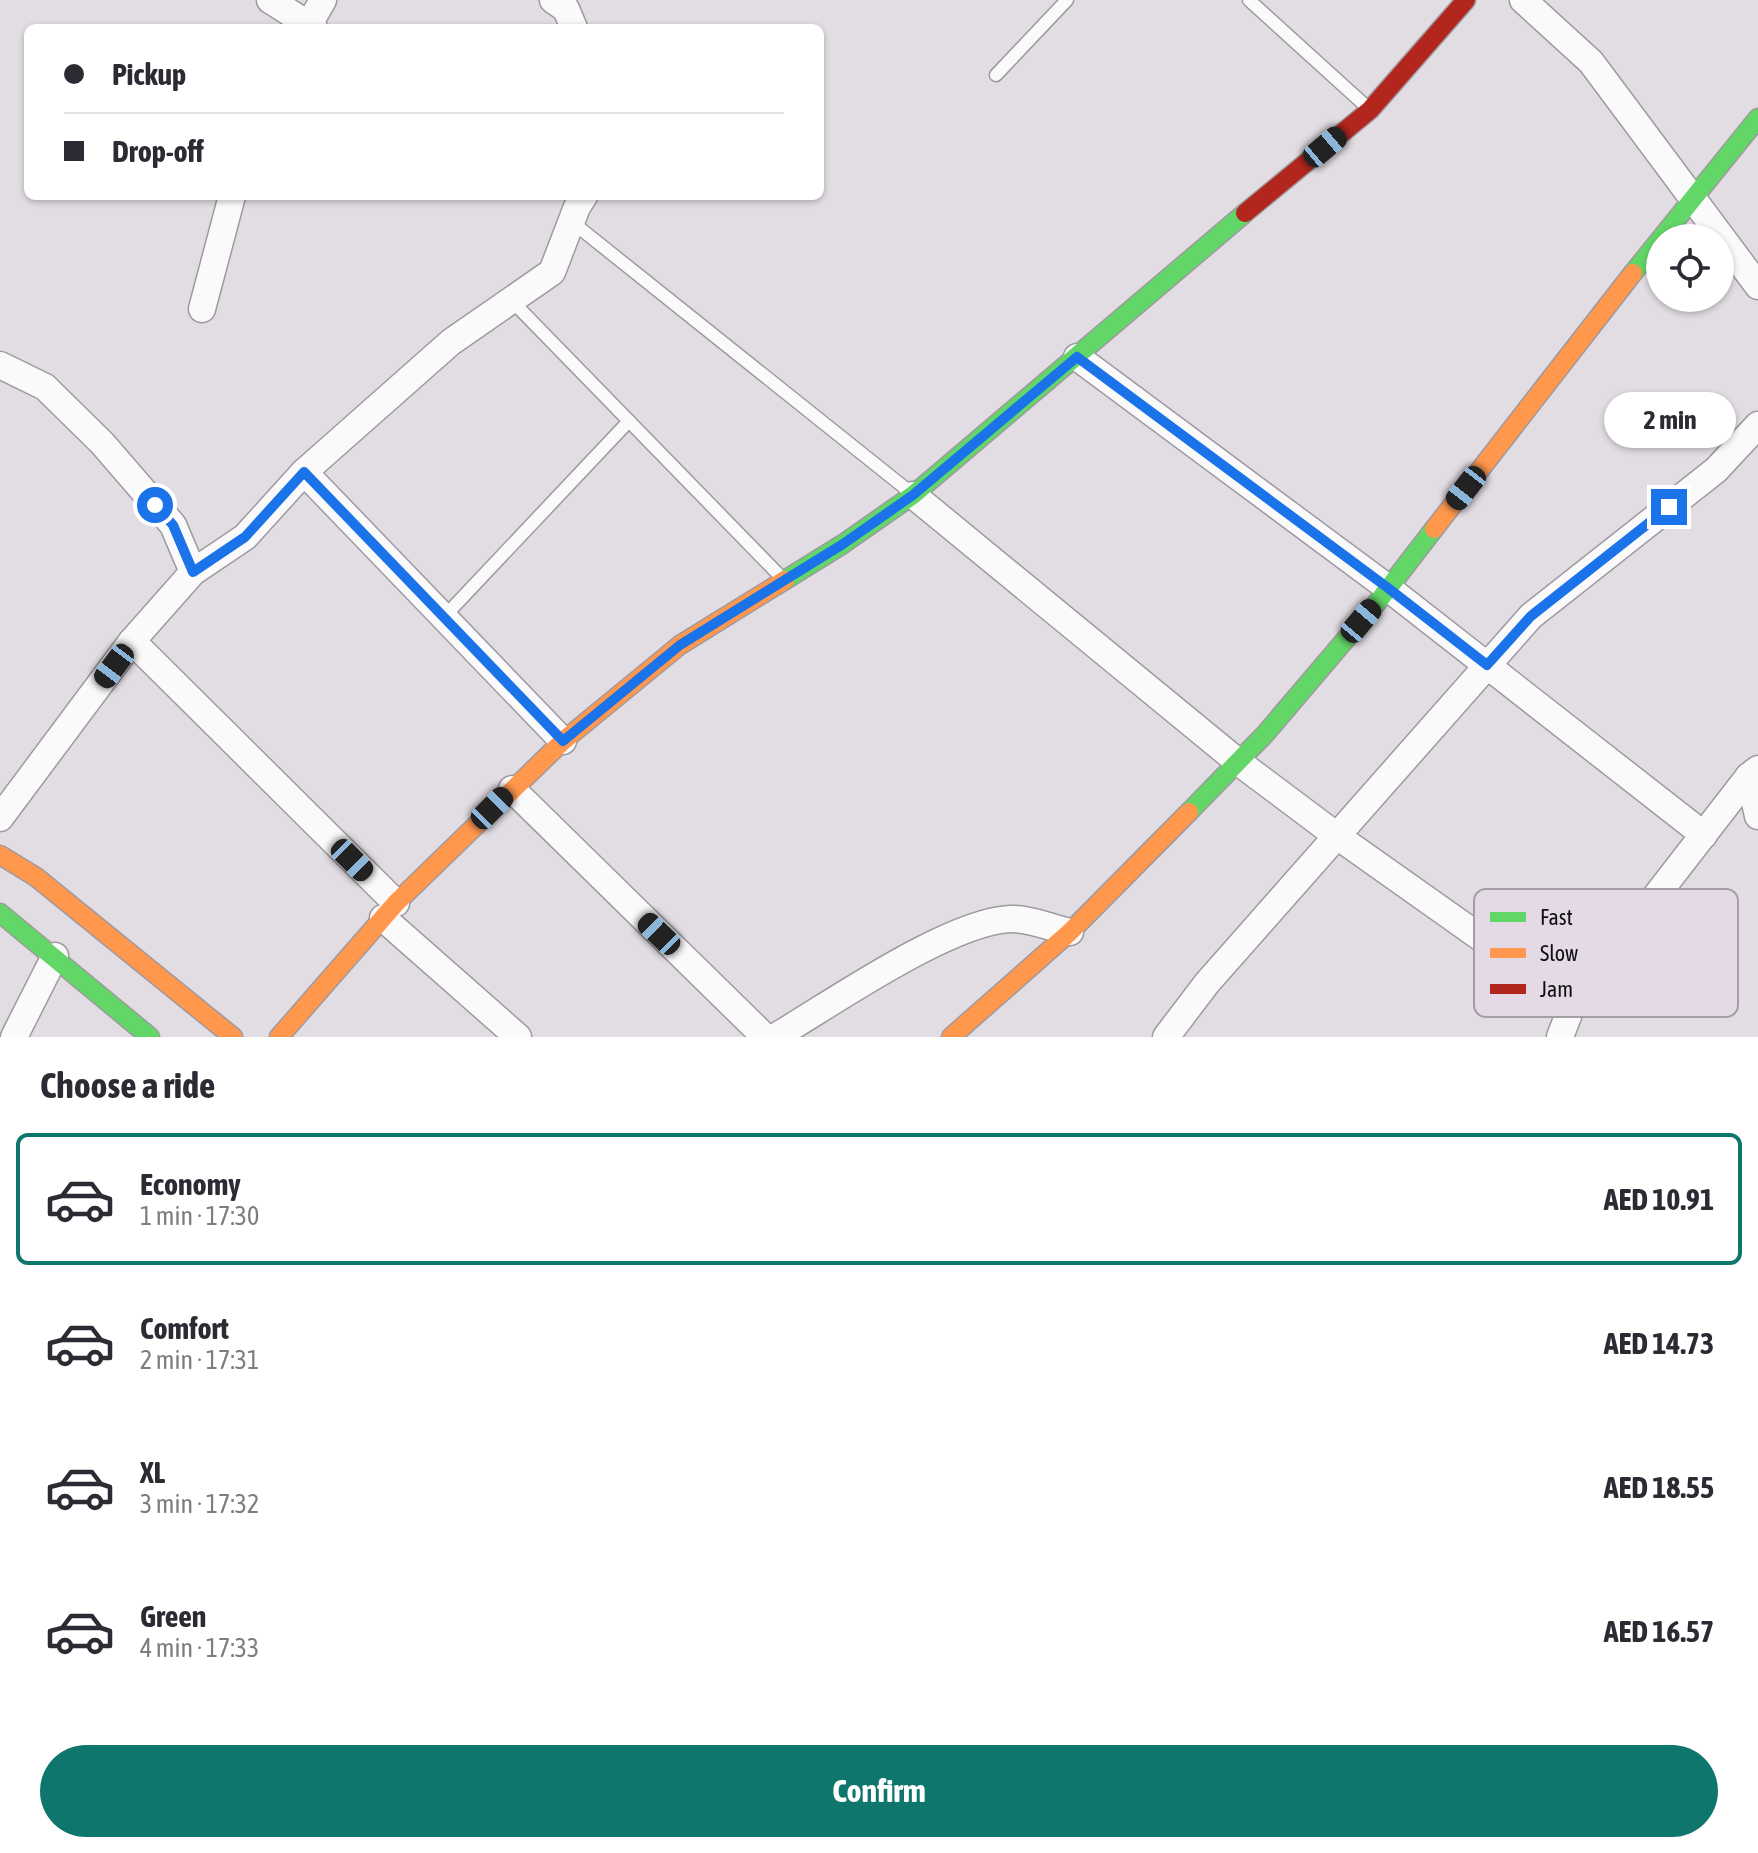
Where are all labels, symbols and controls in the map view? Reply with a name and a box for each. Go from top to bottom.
text: Pickup [112,57,186,91]
car [1299,122,1351,172]
text: Drop-off [112,134,204,168]
map controls [1646,224,1734,312]
button: locate [1646,224,1734,312]
callout: 2 min [1603,391,1735,447]
text: 2 min [1643,405,1697,435]
car [1442,462,1490,514]
route start [137,487,173,523]
route end [1651,489,1687,525]
car [1336,595,1386,647]
car [90,640,138,692]
car [467,783,517,833]
car [327,835,377,885]
legend [1474,889,1738,1017]
text: Fast [1540,904,1573,930]
car [633,909,685,959]
text: Slow [1540,940,1578,966]
text: Jam [1540,976,1573,1002]
text: Choose a ride [40,1064,215,1106]
icon: car [44,1163,116,1235]
text: Economy [140,1167,241,1201]
text: AED 10.91 [1604,1182,1714,1216]
text: 1 min · 17:30 [140,1201,259,1231]
icon: car [44,1307,116,1379]
text: Comfort [140,1311,229,1345]
text: AED 14.73 [1604,1326,1714,1360]
text: 2 min · 17:31 [140,1345,259,1375]
icon: car [44,1451,116,1523]
text: XL [140,1455,165,1489]
text: AED 18.55 [1604,1470,1714,1504]
text: 3 min · 17:32 [140,1489,259,1519]
icon: car [44,1595,116,1667]
text: Green [140,1599,206,1633]
text: AED 16.57 [1604,1614,1714,1648]
text: 4 min · 17:33 [140,1633,259,1663]
button: Confirm [40,1745,1718,1837]

